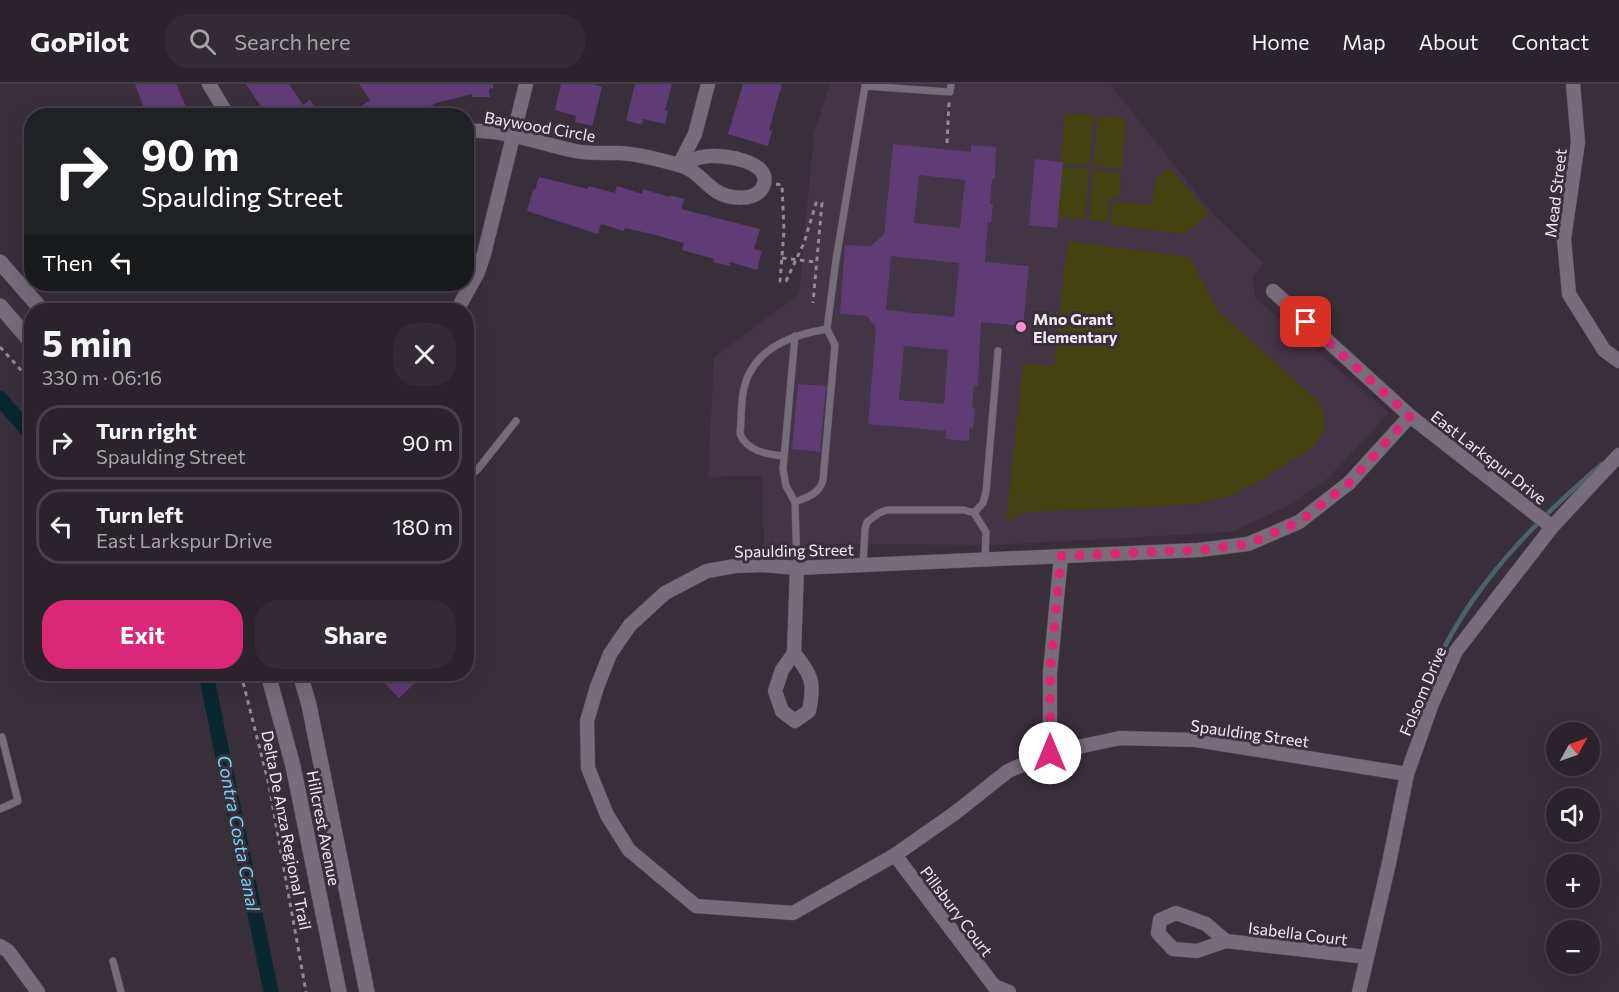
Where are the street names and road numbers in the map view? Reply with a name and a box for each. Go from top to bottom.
street label: Baywood Circle [483,107,597,145]
street label: Mead Street [1540,147,1570,239]
street label: East Larkspur Drive [1428,406,1550,508]
street label: Spaulding Street [734,539,854,561]
street label: Folsom Drive [1395,644,1449,738]
street label: Spaulding Street [1189,715,1311,751]
street label: Delta De Anza Regional Trail [258,729,316,931]
street label: Hillcrest Avenue [304,769,344,887]
street label: Pillsbury Court [917,862,997,960]
street label: Isabella Court [1247,917,1349,949]

